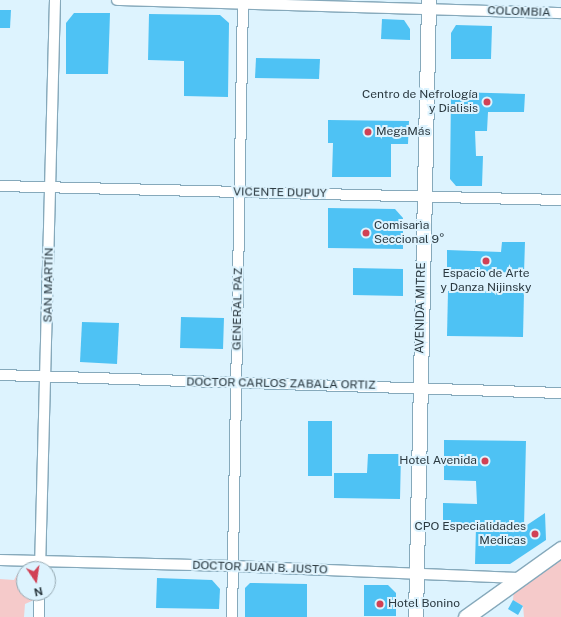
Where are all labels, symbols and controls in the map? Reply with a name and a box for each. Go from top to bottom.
street label: COLOMBIA [487,4,551,20]
place label: Centro de Nefrología y Dialisis [362,88,478,116]
marker: Centro de Nefrología y Dialisis [481,96,493,108]
place label: MegaMás [376,125,430,139]
marker: MegaMás [363,127,373,137]
street label: VICENTE DUPUY [233,185,327,201]
place label: Comisarìa Seccional 9° [374,219,445,247]
marker: Comisarìa Seccional 9° [361,228,371,238]
street label: SAN MARTÍN [41,247,57,323]
marker: Espacio de Arte y Danza Nijinsky [481,256,491,266]
street label: AVENIDA MITRE [413,262,429,354]
place label: Espacio de Arte y Danza Nijinsky [440,267,532,295]
street label: GENERAL PAZ [230,268,246,350]
street label: DOCTOR CARLOS ZABALA ORTIZ [186,375,376,393]
place label: Hotel Avenida [399,454,477,468]
marker: Hotel Avenida [480,456,490,466]
place label: CPO Especialidades Medicas [415,520,526,548]
marker: CPO Especialidades Medicas [529,528,541,540]
street label: DOCTOR JUAN B. JUSTO [192,558,328,578]
north arrow [16,561,56,601]
text: N [33,585,44,599]
place label: Hotel Bonino [388,597,460,611]
marker: Hotel Bonino [375,599,385,609]

